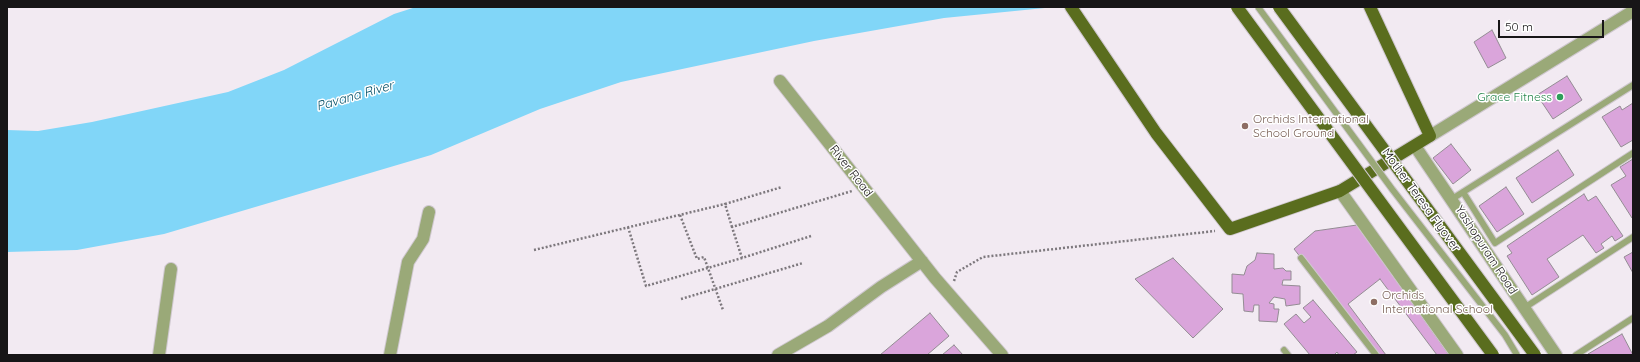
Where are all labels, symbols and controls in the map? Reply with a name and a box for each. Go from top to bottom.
scale bar [1500,12,1606,38]
text: 50 m [1505,19,1533,34]
water label: Pavana River [315,78,395,114]
place label: Grace Fitness [1477,90,1552,104]
marker: Grace Fitness [1555,92,1565,102]
place label: Orchids International School Ground [1253,112,1369,140]
marker: Orchids International School Ground [1240,121,1250,131]
street label: River Road [826,142,876,200]
street label: Mother Teresa Flyover [1379,146,1463,254]
street label: Yashopuram Road [1452,203,1520,297]
place label: Orchids International School [1382,288,1493,316]
marker: Orchids International School [1369,297,1379,307]

